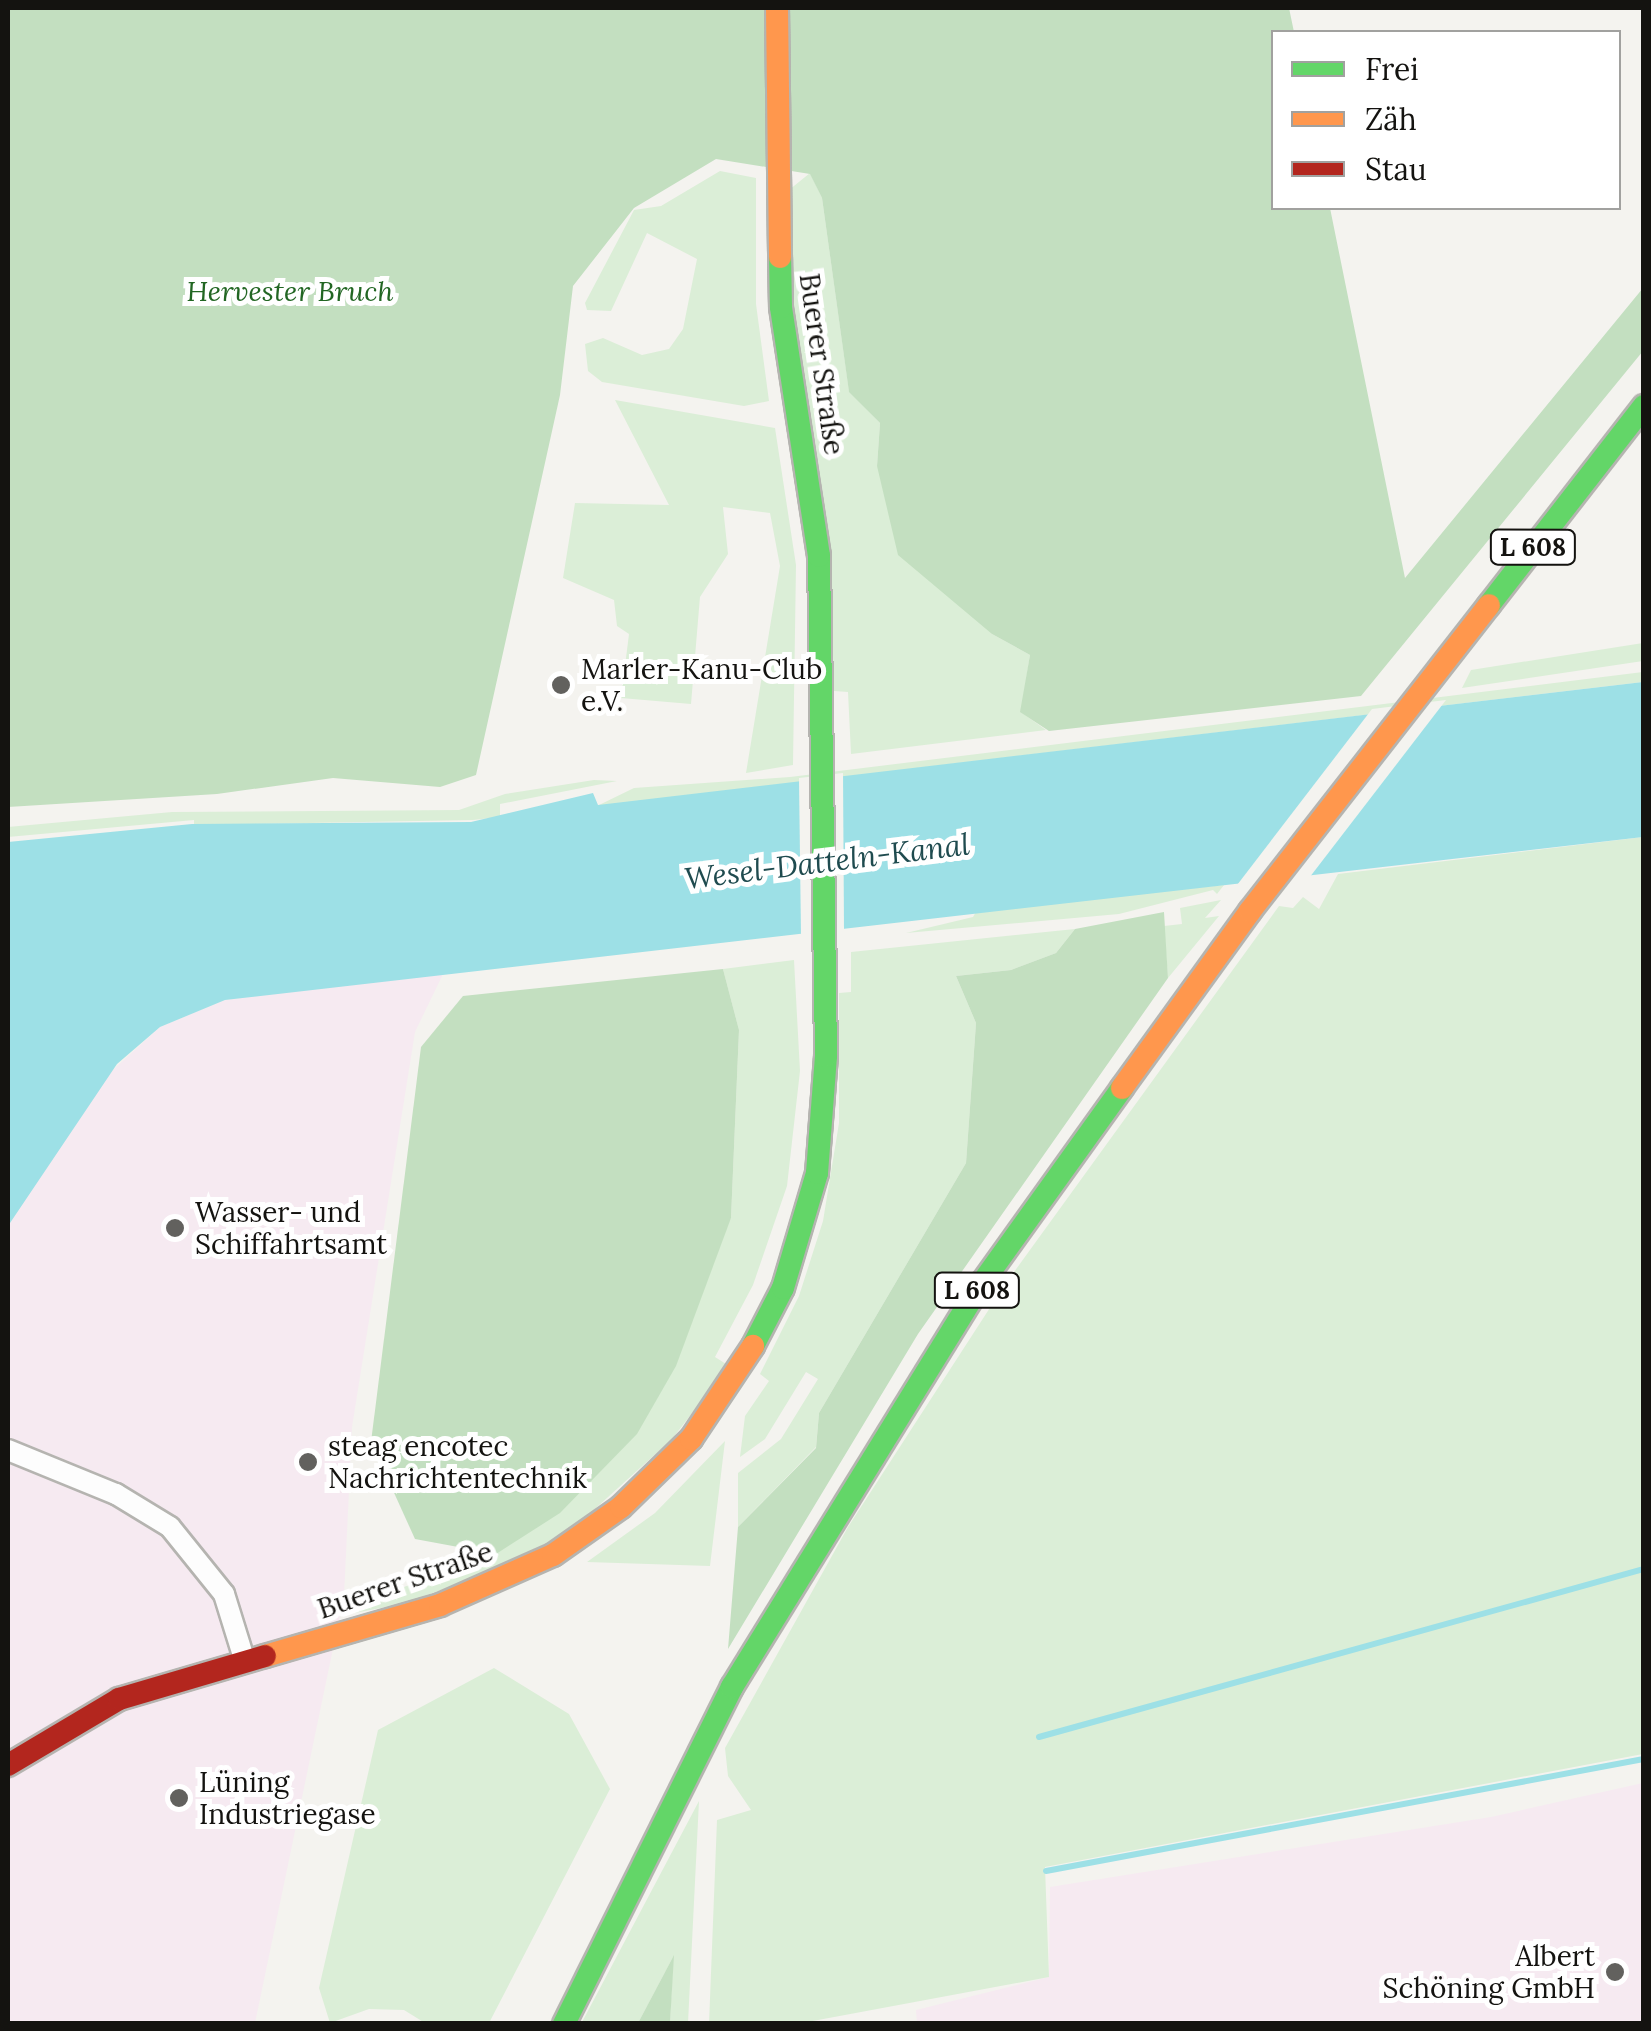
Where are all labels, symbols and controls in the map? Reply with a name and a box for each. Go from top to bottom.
legend [1271,30,1621,210]
text: Frei [1365,50,1419,88]
text: Zäh [1365,100,1417,138]
text: Stau [1365,150,1427,188]
street label: Buerer Straße [793,271,851,457]
park label: Hervester Bruch [187,274,393,308]
road number: L 608 [1488,527,1578,567]
place label: Marler-Kanu-Club e.V. [581,652,822,718]
marker: Marler-Kanu-Club e.V. [550,674,572,696]
water label: Wesel-Datteln-Kanal [683,826,971,896]
place label: Wasser- und Schiffahrtsamt [195,1195,387,1261]
marker: Wasser- und Schiffahrtsamt [164,1217,186,1239]
road number: L 608 [932,1270,1022,1310]
place label: steag encotec Nachrichtentechnik [328,1429,587,1495]
marker: steag encotec Nachrichtentechnik [297,1451,319,1473]
street label: Buerer Straße [313,1534,497,1626]
place label: Lüning Industriegase [199,1765,376,1831]
marker: Lüning Industriegase [168,1787,190,1809]
place label: Albert Schöning GmbH [1383,1939,1595,2005]
marker: Albert Schöning GmbH [1604,1961,1626,1983]

